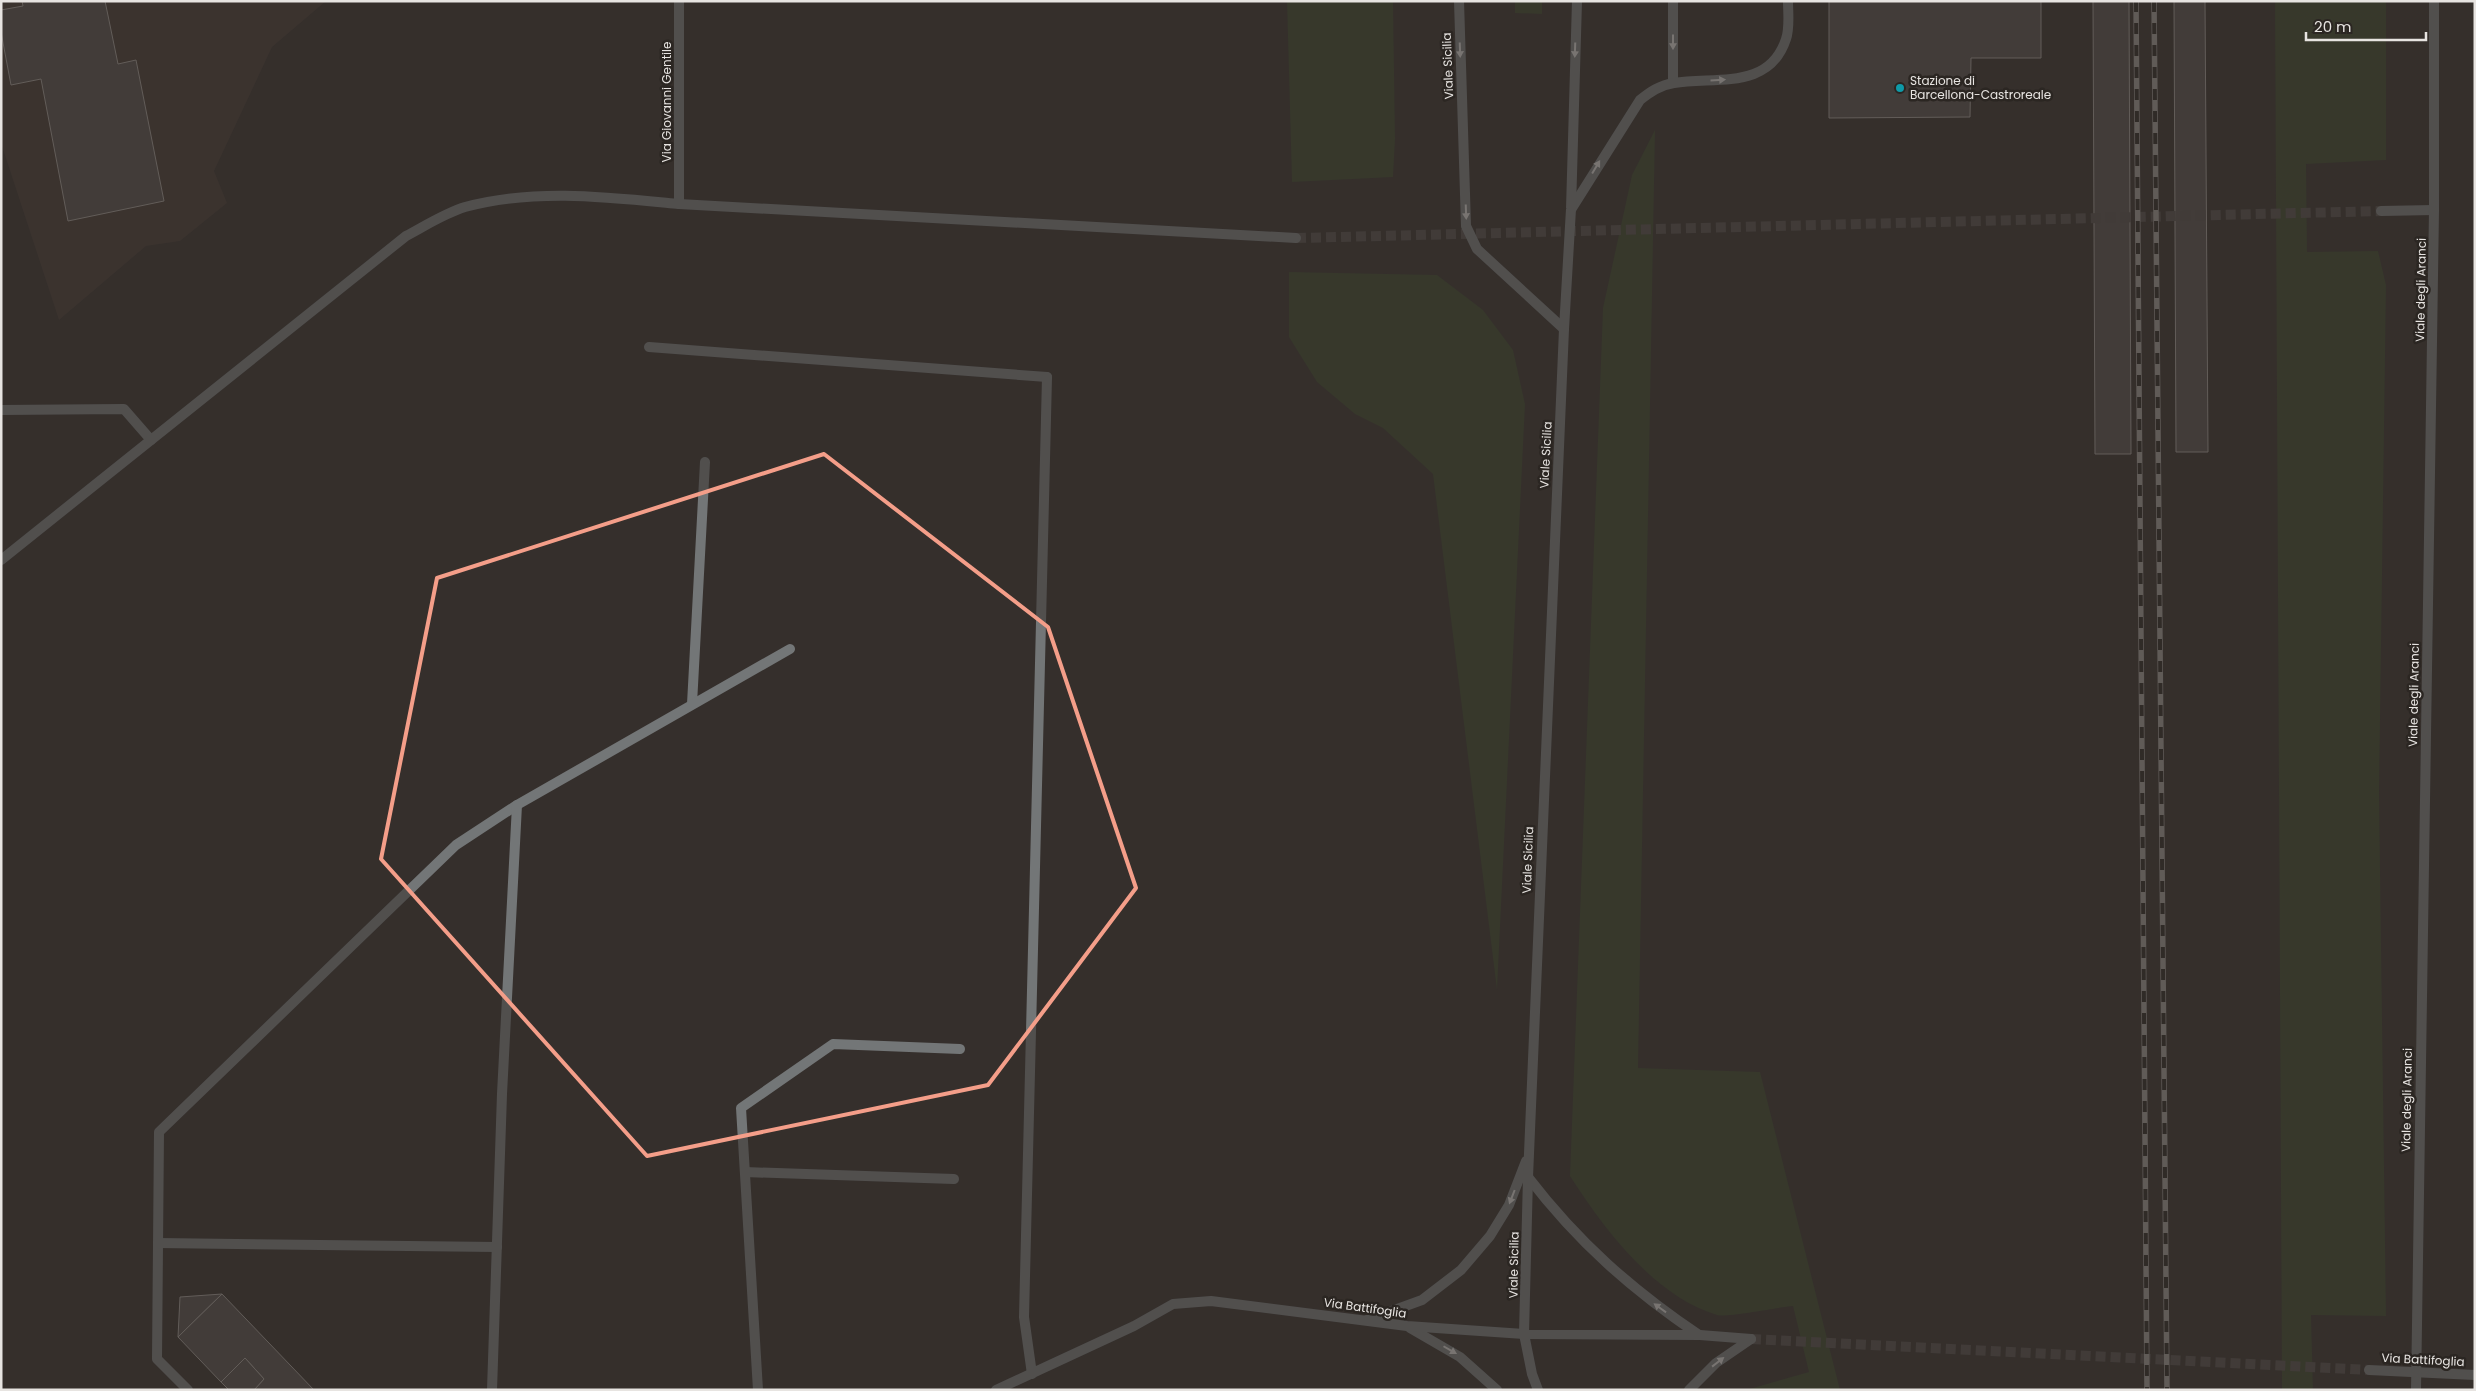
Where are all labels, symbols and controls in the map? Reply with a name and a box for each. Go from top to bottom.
scale bar [2306,10,2426,42]
text: 20 m [2314,16,2352,37]
street label: Viale Sicilia [1438,32,1457,100]
one-way arrow [1669,35,1677,51]
street label: Via Giovanni Gentile [658,42,675,162]
one-way arrow [1457,42,1465,58]
one-way arrow [1571,42,1579,58]
place label: Stazione di Barcellona-Castroreale [1910,72,2051,103]
one-way arrow [1710,76,1726,84]
marker: Stazione di Barcellona-Castroreale [1894,82,1906,94]
one-way arrow [1592,161,1601,174]
one-way arrow [1462,205,1470,221]
street label: Viale degli Aranci [2411,238,2430,342]
street label: Viale Sicilia [1535,421,1556,489]
street label: Viale degli Aranci [2404,643,2423,747]
street label: Viale Sicilia [1518,826,1537,894]
street label: Viale degli Aranci [2397,1048,2416,1152]
one-way arrow [1508,1189,1515,1204]
street label: Viale Sicilia [1504,1231,1523,1299]
street label: Via Battifoglia [1323,1293,1407,1322]
one-way arrow [1653,1303,1667,1313]
one-way arrow [1443,1346,1456,1355]
street label: Via Battifoglia [2381,1349,2465,1370]
one-way arrow [1712,1357,1725,1368]

